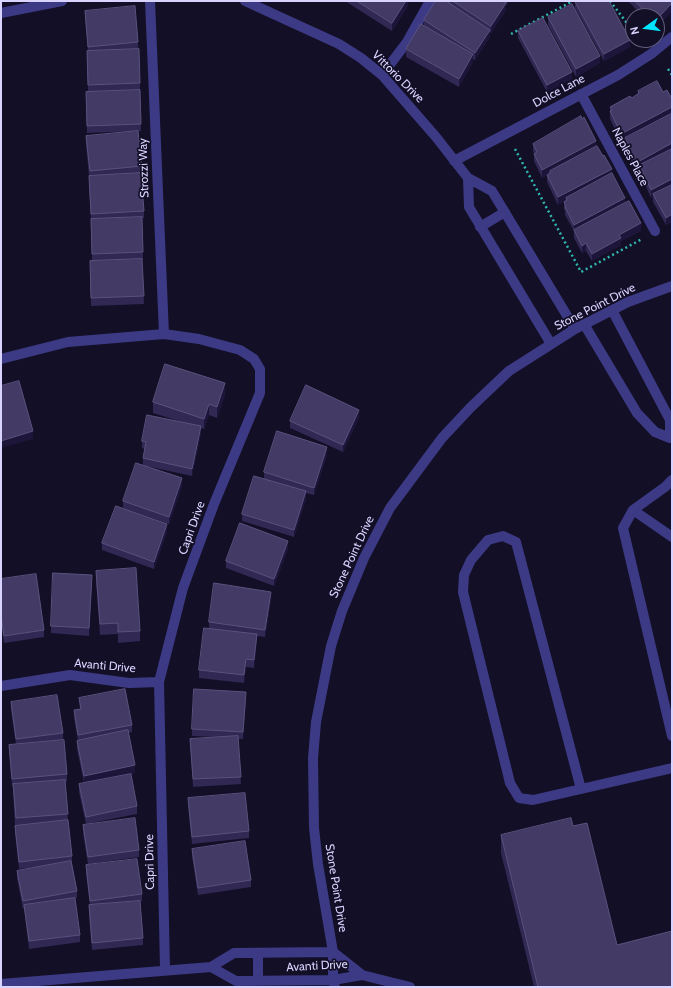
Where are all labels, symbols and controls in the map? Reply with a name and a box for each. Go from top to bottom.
north arrow [625,8,665,48]
text: N [627,25,642,36]
street label: Vittorio Drive [369,48,427,106]
street label: Dolce Lane [531,71,587,111]
street label: Naples Place [609,125,651,189]
street label: Strozzi Way [136,138,152,198]
street label: Stone Point Drive [552,280,638,334]
street label: Capri Drive [176,499,208,557]
street label: Stone Point Drive [327,514,377,600]
street label: Avanti Drive [74,656,136,676]
street label: Capri Drive [142,834,158,890]
street label: Stone Point Drive [322,843,350,933]
street label: Avanti Drive [286,957,348,975]

